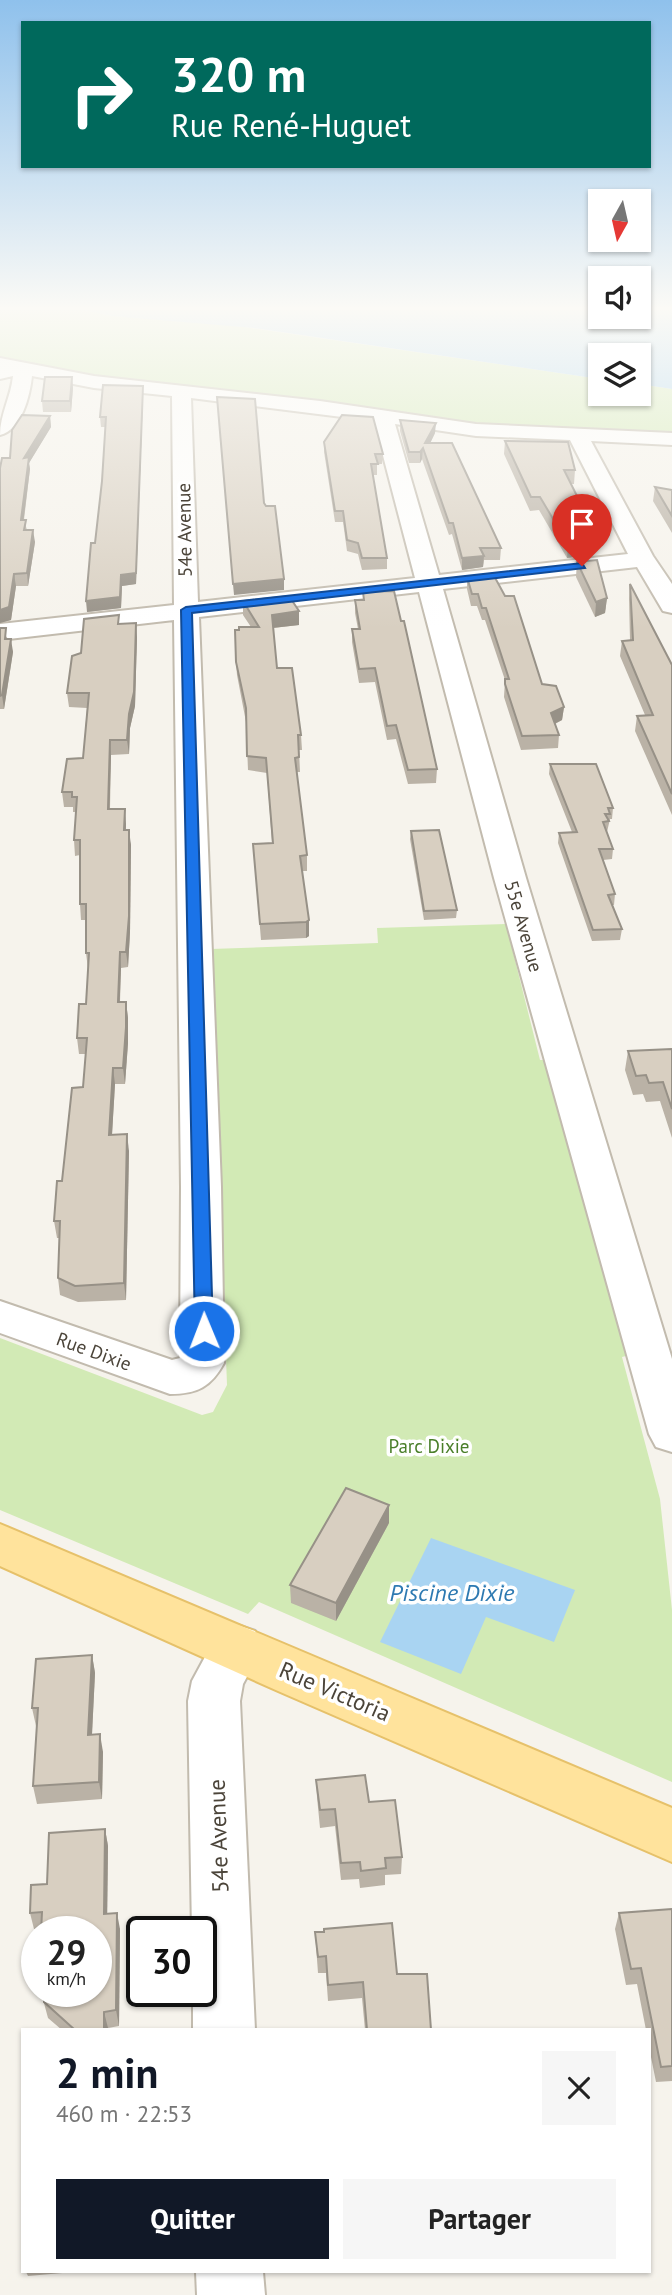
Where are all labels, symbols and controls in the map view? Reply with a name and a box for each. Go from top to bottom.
text: 320 m [171,42,306,106]
icon: right [56,49,147,140]
text: Rue René-Huguet [171,104,411,146]
north arrow [588,189,651,252]
map controls [588,189,651,406]
button: sound [588,266,651,329]
button: layers [588,343,651,406]
street label: 54e Avenue [171,483,197,577]
pin [552,494,612,566]
icon: arrive [563,505,601,543]
street label: 55e Avenue [499,877,549,975]
position arrow [167,1294,241,1368]
street label: Rue Dixie [53,1326,135,1376]
park label: Parc Dixie [388,1434,470,1458]
water label: Piscine Dixie [390,1577,514,1608]
street label: Rue Victoria [275,1655,395,1727]
street label: 54e Avenue [202,1779,234,1893]
speed limit sign: 30 [126,1916,217,2007]
text: 29 [47,1929,86,1975]
text: km/h [47,1967,86,1990]
text: 2 min [56,2045,158,2100]
button: close [542,2051,616,2125]
text: 460 m · 22:53 [56,2099,192,2128]
button: Quitter [56,2179,329,2259]
button: Partager [343,2179,616,2259]

